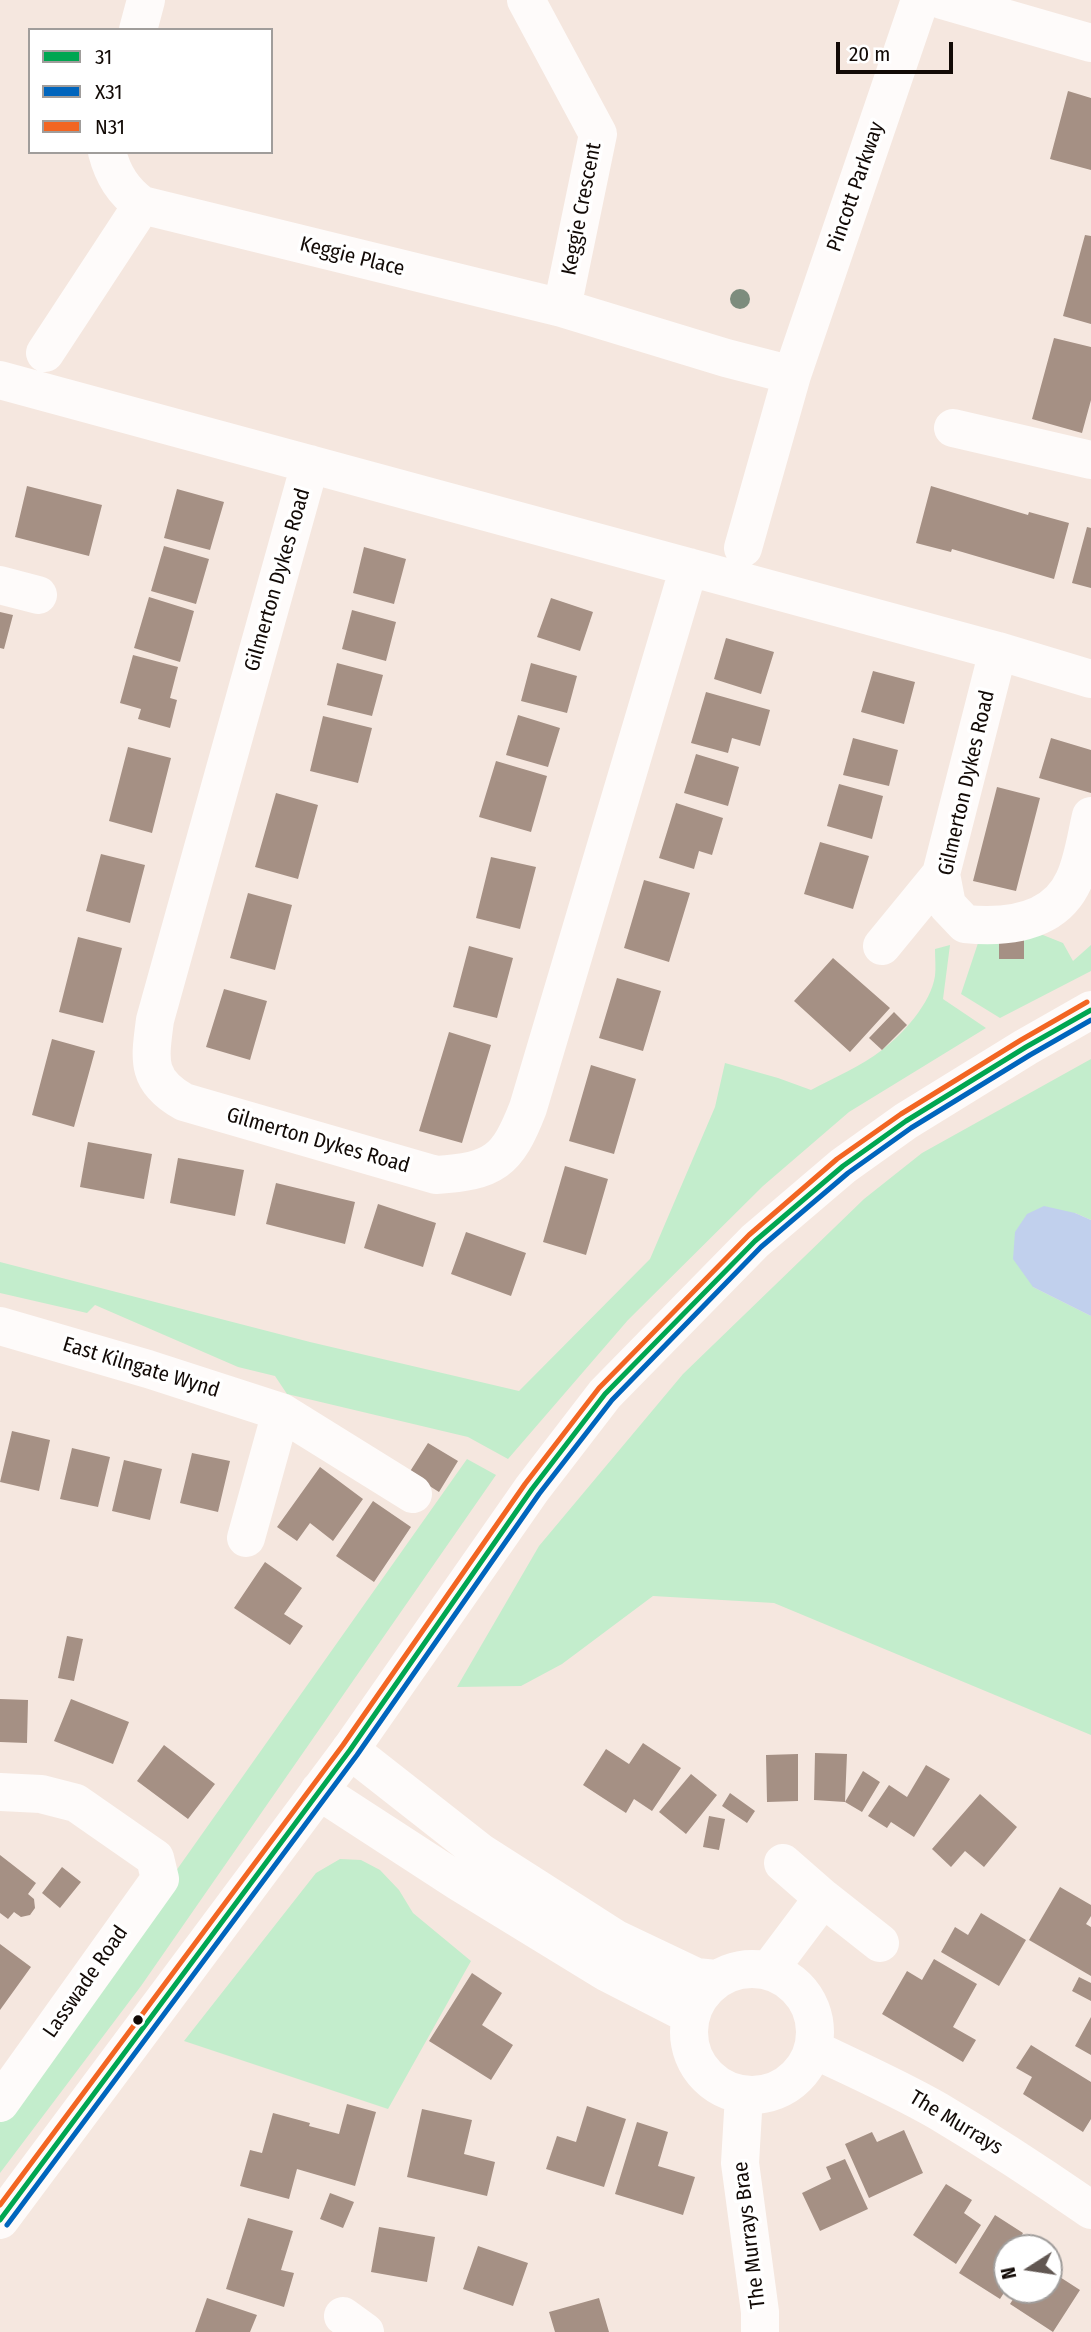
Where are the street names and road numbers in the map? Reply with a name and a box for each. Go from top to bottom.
street label: Pincott Parkway [822,119,890,255]
street label: Keggie Crescent [557,140,607,278]
street label: Keggie Place [297,232,407,282]
street label: Gilmerton Dykes Road [240,486,316,674]
street label: Gilmerton Dykes Road [933,688,1001,878]
street label: Gilmerton Dykes Road [224,1103,412,1179]
street label: East Kilngate Wynd [60,1332,222,1404]
street label: Lasswade Road [38,1921,134,2043]
street label: The Murrays [905,2085,1007,2161]
street label: The Murrays Brae [728,2160,772,2310]

